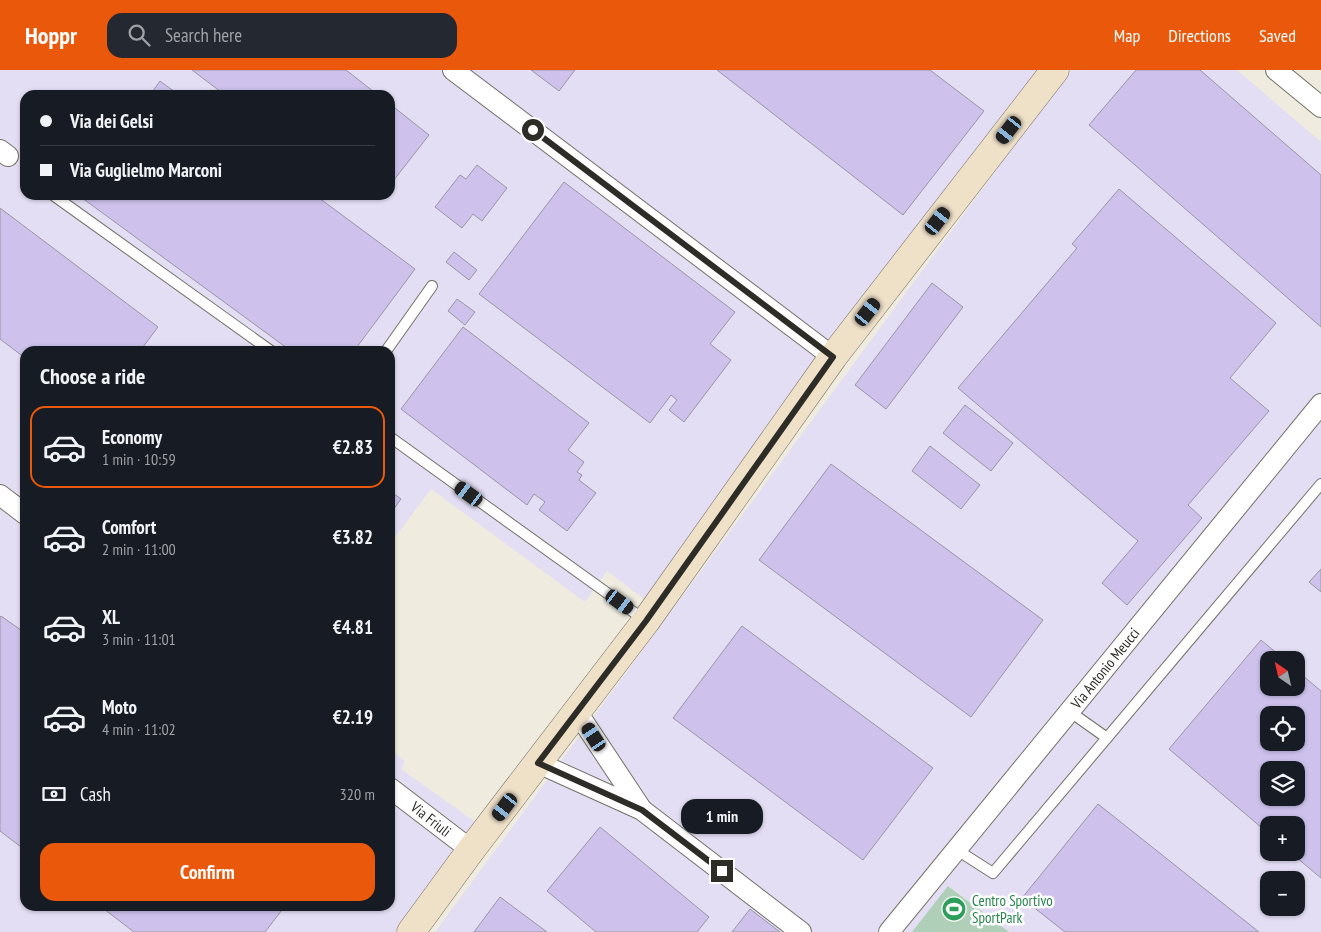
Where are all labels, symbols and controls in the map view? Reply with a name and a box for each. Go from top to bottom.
search box [107,13,457,58]
text: Hoppr [25,20,77,51]
icon: search [125,21,153,49]
text: Search here [165,23,242,47]
text: Map [1114,24,1140,47]
text: Directions [1168,24,1231,47]
text: Saved [1259,24,1296,47]
text: Via dei Gelsi [70,109,153,133]
car [993,114,1024,146]
route start [522,119,544,141]
text: Via Guglielmo Marconi [70,158,222,182]
car [922,205,953,237]
car [852,296,883,328]
text: Choose a ride [40,362,145,390]
icon: car [42,425,87,470]
text: Economy [102,425,162,449]
text: €2.83 [333,435,373,459]
text: 1 min · 10:59 [102,449,176,469]
car [452,479,485,509]
icon: car [42,515,87,560]
text: Comfort [102,515,156,539]
text: €3.82 [333,525,373,549]
text: 2 min · 11:00 [102,539,176,559]
car [603,587,636,617]
icon: car [42,605,87,650]
text: XL [102,605,120,629]
text: €4.81 [333,615,373,639]
street label: Via Antonio Meucci [1066,624,1143,713]
text: 3 min · 11:01 [102,629,176,649]
north arrow [1260,651,1305,696]
map controls [1260,651,1305,916]
icon: car [42,695,87,740]
text: Moto [102,695,137,719]
text: €2.19 [333,705,373,729]
button: locate [1260,706,1305,751]
text: 4 min · 11:02 [102,719,176,739]
car [579,720,608,754]
button: layers [1260,761,1305,806]
icon: cash [40,780,68,808]
text: Cash [80,782,111,806]
text: 320 m [340,784,375,804]
car [489,791,520,823]
street label: Via Friuli [406,797,455,841]
callout: 1 min [681,798,763,834]
text: 1 min [706,806,738,826]
button: + [1260,816,1305,861]
button: Confirm [40,843,375,901]
route end [711,860,733,882]
button: − [1260,871,1305,916]
place label: Centro Sportivo SportPark [972,891,1053,927]
sports icon: Centro Sportivo SportPark [941,896,967,922]

